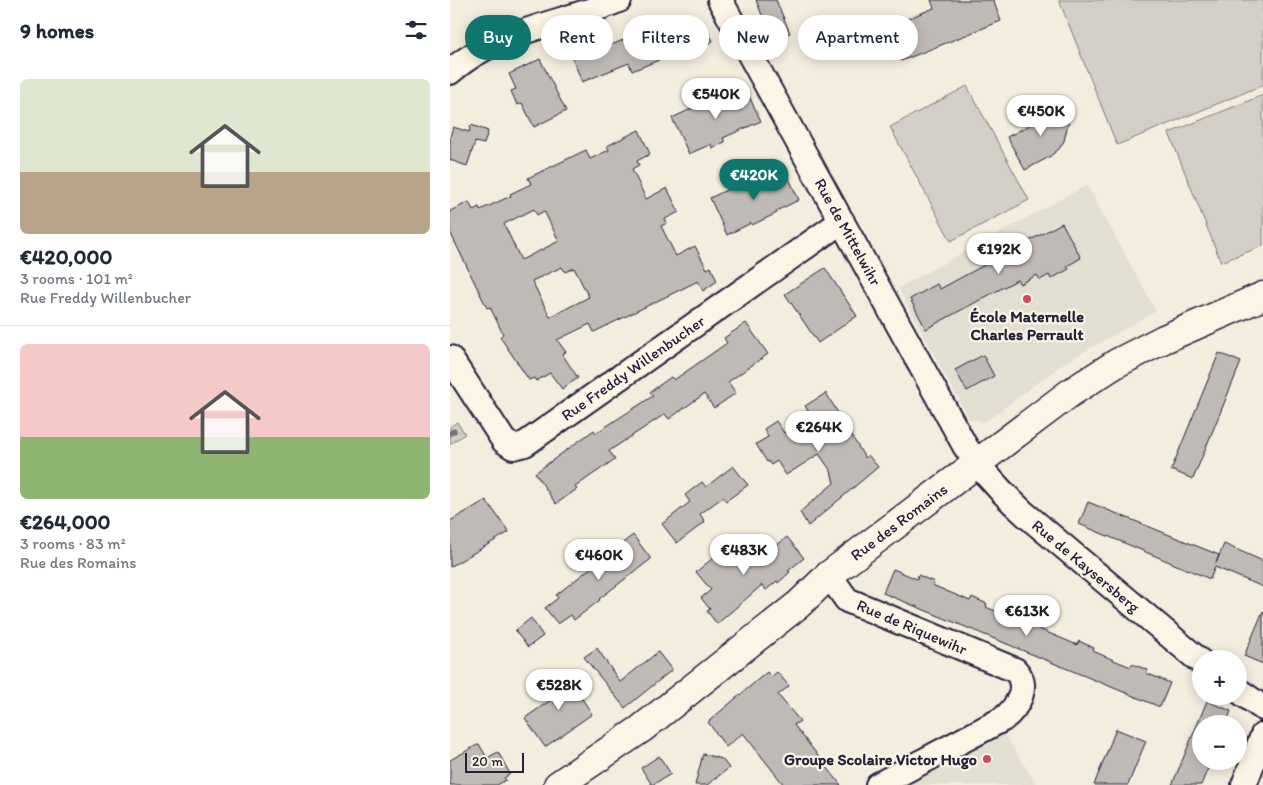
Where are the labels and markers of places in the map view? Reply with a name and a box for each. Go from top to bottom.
pin: €540K [681,78,751,120]
pin: €450K [1006,94,1076,137]
pin: €420K [719,158,789,201]
pin: €192K [964,232,1034,275]
marker: École Maternelle Charles Perrault [1021,293,1033,305]
place label: École Maternelle Charles Perrault [970,307,1084,344]
pin: €264K [784,410,854,453]
pin: €483K [709,534,779,576]
pin: €460K [564,538,634,581]
pin: €613K [992,594,1062,637]
pin: €528K [524,668,594,711]
place label: Groupe Scolaire Victor Hugo [784,750,977,770]
marker: Groupe Scolaire Victor Hugo [981,753,993,765]

